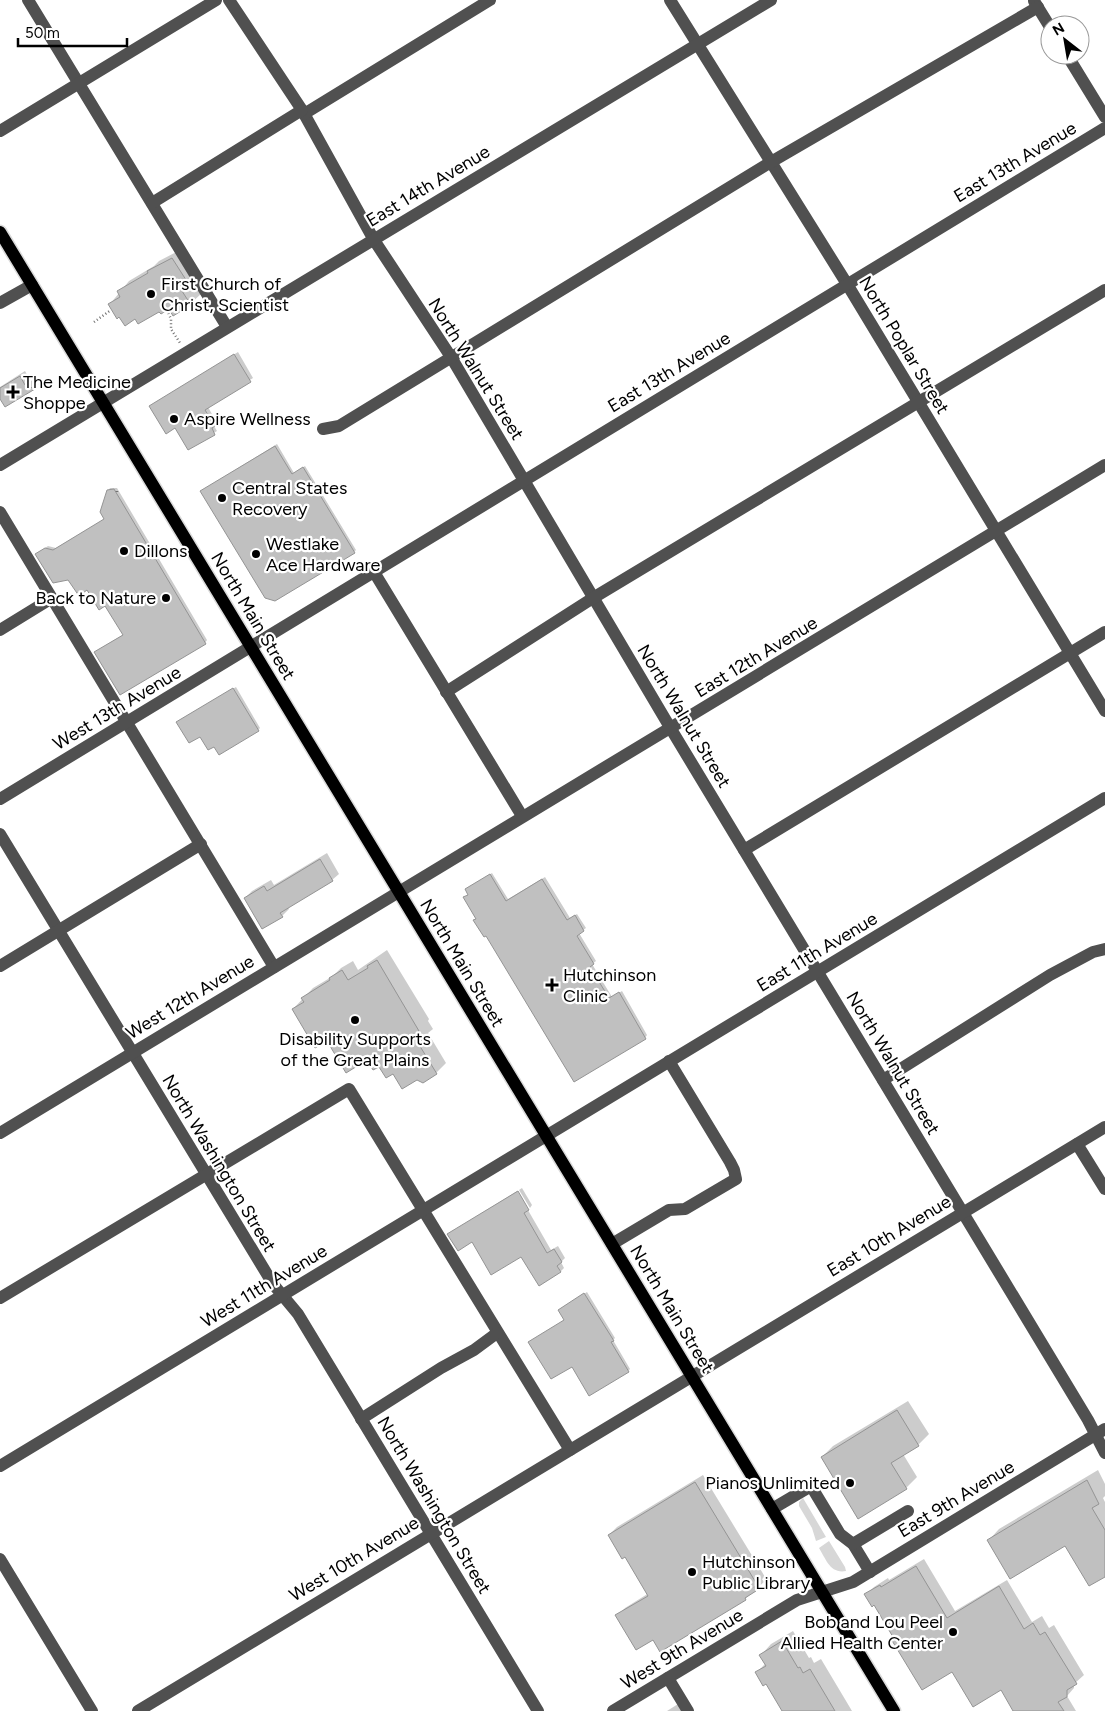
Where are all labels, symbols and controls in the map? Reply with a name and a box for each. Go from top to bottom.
scale bar [18,15,126,47]
north arrow [1040,15,1090,65]
text: N [1050,19,1068,39]
text: 50 m [25,24,60,42]
street label: East 13th Avenue [950,117,1080,207]
street label: East 14th Avenue [362,140,494,232]
street label: North Poplar Street [854,272,954,418]
place label: First Church of Christ, Scientist [161,273,289,316]
marker: First Church of Christ, Scientist [145,288,157,300]
street label: North Walnut Street [423,294,529,444]
street label: East 13th Avenue [604,327,734,417]
place label: The Medicine Shoppe [23,371,131,414]
marker: The Medicine Shoppe [7,386,19,398]
place label: Aspire Wellness [184,408,311,430]
marker: Aspire Wellness [168,413,180,425]
place label: Central States Recovery [232,477,347,520]
marker: Central States Recovery [216,492,228,504]
place label: Westlake Ace Hardware [266,533,381,576]
place label: Dillons [134,540,187,562]
marker: Dillons [118,545,130,557]
street label: North Main Street [206,548,300,684]
marker: Westlake Ace Hardware [250,548,262,560]
place label: Back to Nature [35,587,156,609]
marker: Back to Nature [160,592,172,604]
street label: East 12th Avenue [691,612,821,702]
street label: North Walnut Street [633,640,736,792]
street label: West 13th Avenue [49,661,185,755]
street label: North Main Street [415,895,509,1031]
street label: East 11th Avenue [753,907,881,997]
street label: West 12th Avenue [122,950,258,1044]
place label: Hutchinson Clinic [563,964,656,1007]
marker: Hutchinson Clinic [545,978,559,992]
street label: North Walnut Street [842,987,945,1139]
marker: Disability Supports of the Great Plains [349,1014,361,1026]
place label: Disability Supports of the Great Plains [279,1028,431,1071]
street label: North Washington Street [157,1070,281,1256]
street label: East 10th Avenue [823,1190,955,1282]
street label: West 11th Avenue [197,1240,331,1332]
street label: North Main Street [625,1241,719,1377]
street label: North Washington Street [372,1412,496,1598]
street label: East 9th Avenue [894,1456,1018,1542]
place label: Pianos Unlimited [705,1472,840,1494]
marker: Pianos Unlimited [844,1477,856,1489]
street label: West 10th Avenue [285,1512,423,1606]
place label: Hutchinson Public Library [702,1551,811,1594]
marker: Hutchinson Public Library [686,1566,698,1578]
street label: West 9th Avenue [617,1604,747,1694]
place label: Bob and Lou Peel Allied Health Center [781,1611,943,1654]
marker: Bob and Lou Peel Allied Health Center [947,1626,959,1638]

